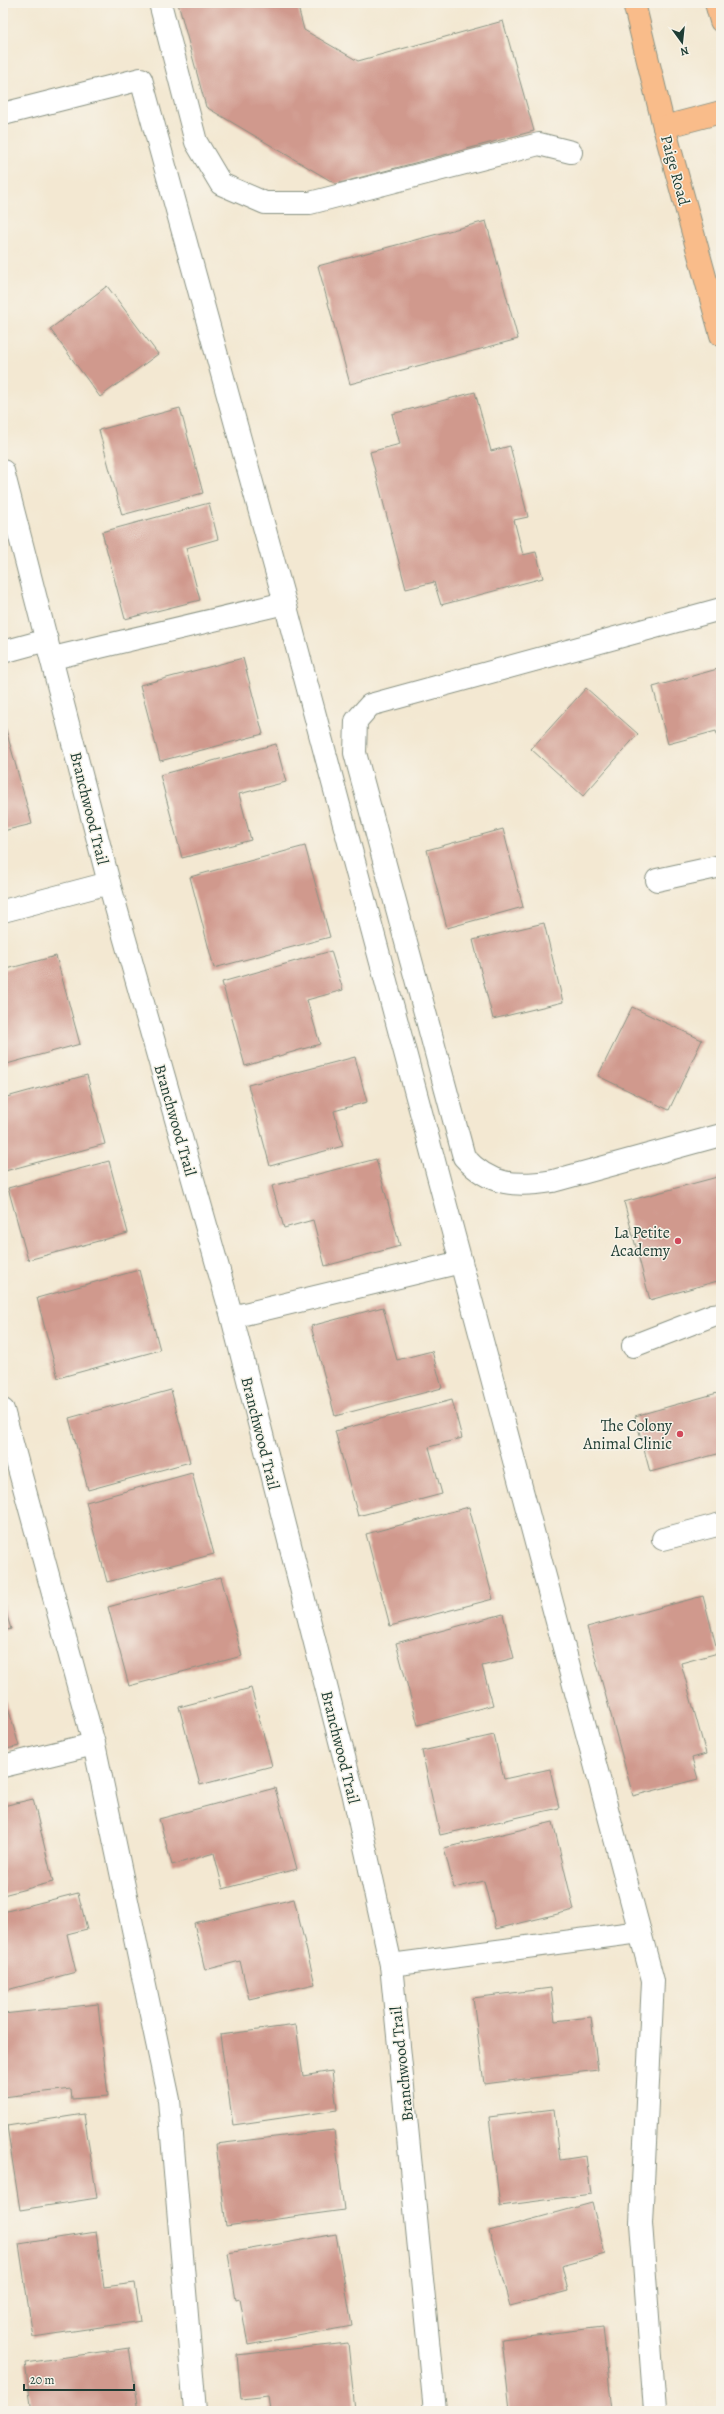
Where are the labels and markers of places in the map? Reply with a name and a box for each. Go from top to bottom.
place label: La Petite Academy [610,1222,671,1262]
marker: La Petite Academy [673,1236,683,1246]
place label: The Colony Animal Clinic [582,1415,673,1455]
marker: The Colony Animal Clinic [675,1429,685,1439]

